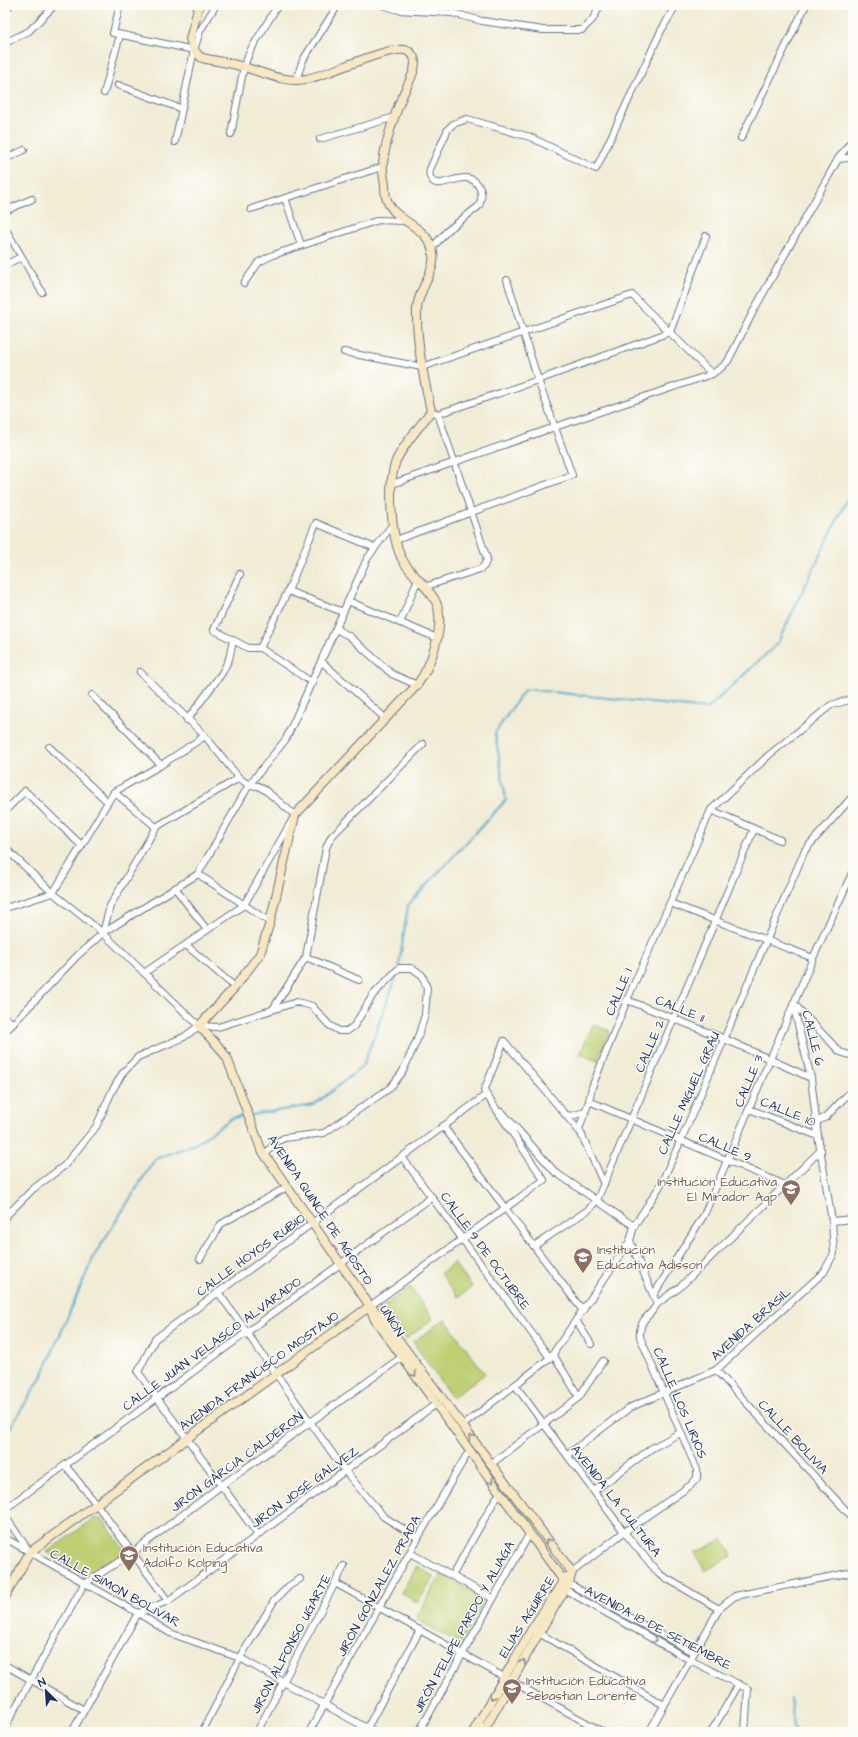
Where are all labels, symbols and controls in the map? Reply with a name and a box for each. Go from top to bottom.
street label: CALLE 1 [601,965,637,1019]
street label: CALLE 11 [653,991,708,1027]
street label: CALLE 6 [797,1008,829,1068]
street label: CALLE 2 [631,1016,669,1075]
street label: CALLE MIGUEL GRAU [654,1028,724,1158]
street label: CALLE 3 [730,1052,768,1110]
street label: CALLE 10 [758,1093,818,1131]
street label: CALLE 9 [696,1128,754,1166]
street label: AVENIDA QUINCE DE AGOSTO [263,1131,377,1289]
place label: Institución Educativa El Mirador Aqp [657,1173,777,1206]
school or university icon: Institución Educativa El Mirador Aqp [780,1178,802,1206]
street label: CALLE 9 DE OCTUBRE [436,1188,534,1314]
street label: CALLE HOYOS RUBIO [193,1209,309,1301]
place label: Institución Educativa Adisson [597,1241,703,1274]
school or university icon: Institución Educativa Adisson [572,1246,594,1274]
street label: CALLE JUAN VELASCO ALVARADO [119,1273,305,1415]
street label: AVENIDA BRASIL [707,1283,795,1365]
street label: UNIÓN [375,1302,409,1340]
street label: AVENIDA FRANCISCO MOSTAJO [175,1307,343,1435]
street label: CALLE LOS LIRIOS [648,1345,712,1461]
one-way arrow [409,1369,416,1376]
street label: CALLE BOLIVIA [754,1396,833,1479]
street label: JIRÓN GARCIA CALDERON [167,1408,307,1516]
one-way arrow [468,1434,476,1441]
street label: AVENIDA LA CULTURA [567,1441,666,1561]
street label: JIRÓN JOSÉ GALVEZ [247,1442,363,1532]
one-way arrow [486,1477,493,1484]
street label: JIRÓN GONZALEZ PRADA [333,1511,426,1660]
street label: JIRÓN FELIPE PARDO Y ALIAGA [409,1537,519,1716]
place label: Institución Educativa Adolfo Kolping [143,1539,263,1573]
one-way arrow [546,1539,553,1546]
school or university icon: Institución Educativa Adolfo Kolping [118,1544,140,1572]
street label: CALLE SIMON BOLIVAR [47,1545,183,1631]
street label: JIRÓN ALFONSO UGARTE [247,1571,336,1717]
street label: ELÍAS AGUIRRE [495,1572,560,1661]
street label: AVENIDA 18 DE SETIEMBRE [582,1582,735,1675]
one-way arrow [650,1635,657,1642]
one-way arrow [518,1658,525,1666]
north arrow [26,1671,66,1711]
place label: Institución Educativa Sebastian Lorente [526,1672,646,1705]
text: N [36,1674,48,1691]
school or university icon: Institución Educativa Sebastian Lorente [501,1677,523,1705]
one-way arrow [490,1693,497,1701]

